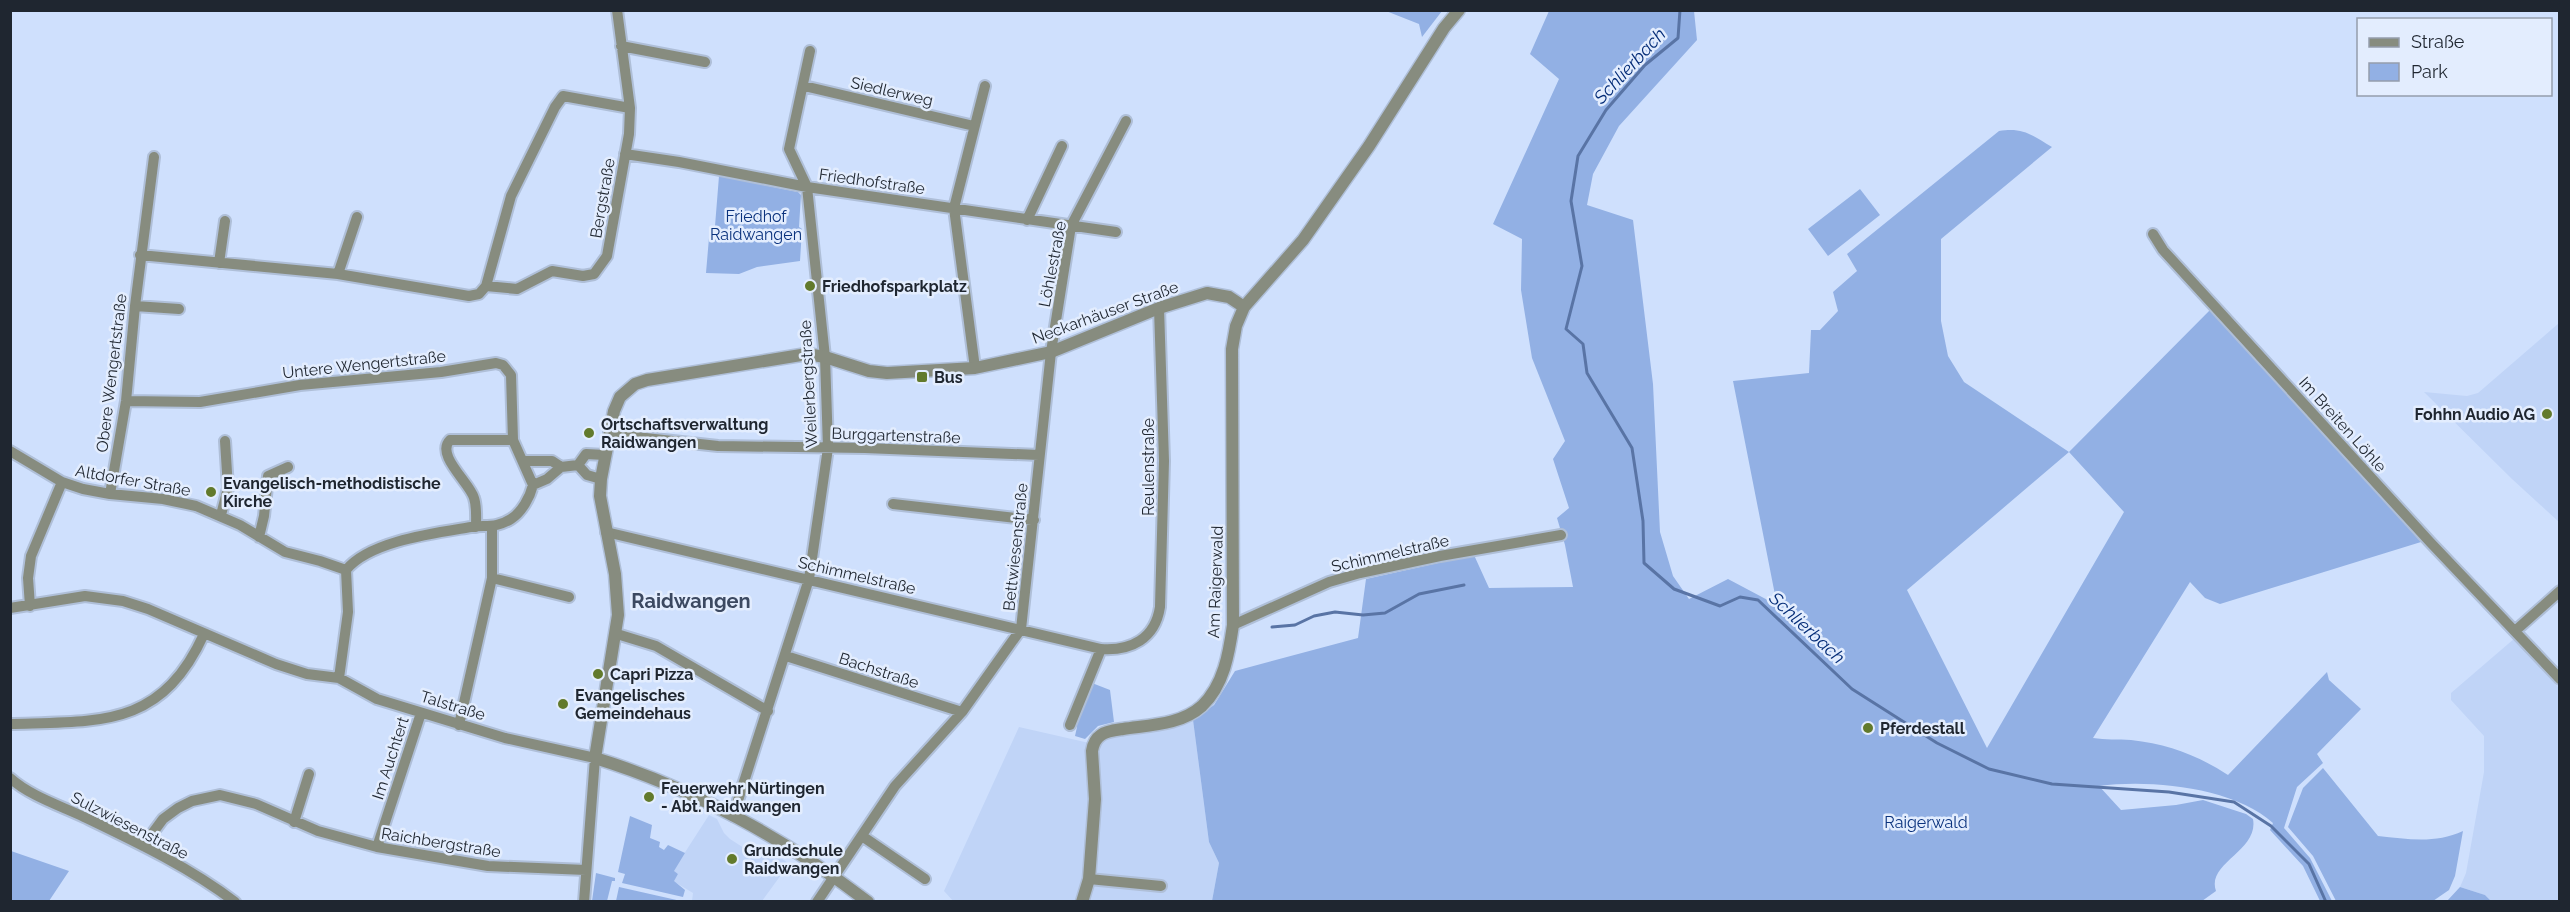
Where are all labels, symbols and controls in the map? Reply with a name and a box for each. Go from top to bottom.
legend [2357,18,2552,96]
water label: Schlierbach [1589,24,1670,108]
text: Straße [2411,31,2465,52]
text: Park [2411,61,2448,82]
street label: Siedlerweg [849,73,935,110]
street label: Bergstraße [586,157,619,240]
street label: Friedhofstraße [818,165,926,198]
park label: Friedhof Raidwangen [710,207,802,244]
street label: Löhlestraße [1035,219,1070,309]
place label: Friedhofsparkplatz [822,277,967,296]
street label: Neckarhäuser Straße [1029,277,1181,348]
marker: Friedhofsparkplatz [803,279,817,293]
street label: Obere Wengertstraße [92,293,131,454]
street label: Weilerbergstraße [796,320,821,448]
street label: Untere Wengertstraße [281,346,447,383]
place label: Bus [934,368,963,387]
marker: Bus [915,370,929,384]
street label: Im Breiten Löhle [2295,373,2390,476]
place label: Fohhn Audio AG [2414,405,2535,424]
marker: Fohhn Audio AG [2540,407,2554,421]
place label: Ortschaftsverwaltung Raidwangen [601,415,768,452]
street label: Reulenstraße [1139,418,1158,516]
street label: Burggartenstraße [831,424,961,447]
marker: Ortschaftsverwaltung Raidwangen [582,426,596,440]
street label: Altdorfer Straße [74,461,192,500]
place label: Evangelisch-methodistische Kirche [223,474,441,511]
street label: Bettwiesenstraße [999,482,1032,612]
marker: Evangelisch-methodistische Kirche [204,485,218,499]
street label: Am Raigerwald [1204,525,1227,639]
street label: Schimmelstraße [1329,531,1451,576]
street label: Schimmelstraße [796,553,918,598]
water label: Schlierbach [1765,587,1849,668]
district label: Raidwangen [631,589,751,613]
street label: Bachstraße [836,649,921,692]
place label: Capri Pizza [610,665,693,684]
marker: Capri Pizza [591,667,605,681]
place label: Evangelisches Gemeindehaus [575,686,691,723]
street label: Talstraße [418,687,488,724]
marker: Evangelisches Gemeindehaus [556,697,570,711]
street label: Im Auchtert [368,714,413,802]
place label: Pferdestall [1880,719,1966,738]
marker: Pferdestall [1861,721,1875,735]
place label: Feuerwehr Nürtingen - Abt. Raidwangen [661,779,825,816]
street label: Sulzwiesenstraße [68,788,192,863]
marker: Feuerwehr Nürtingen - Abt. Raidwangen [642,790,656,804]
park label: Raigerwald [1884,813,1968,832]
street label: Raichbergstraße [380,824,502,861]
place label: Grundschule Raidwangen [744,841,843,878]
marker: Grundschule Raidwangen [725,852,739,866]

